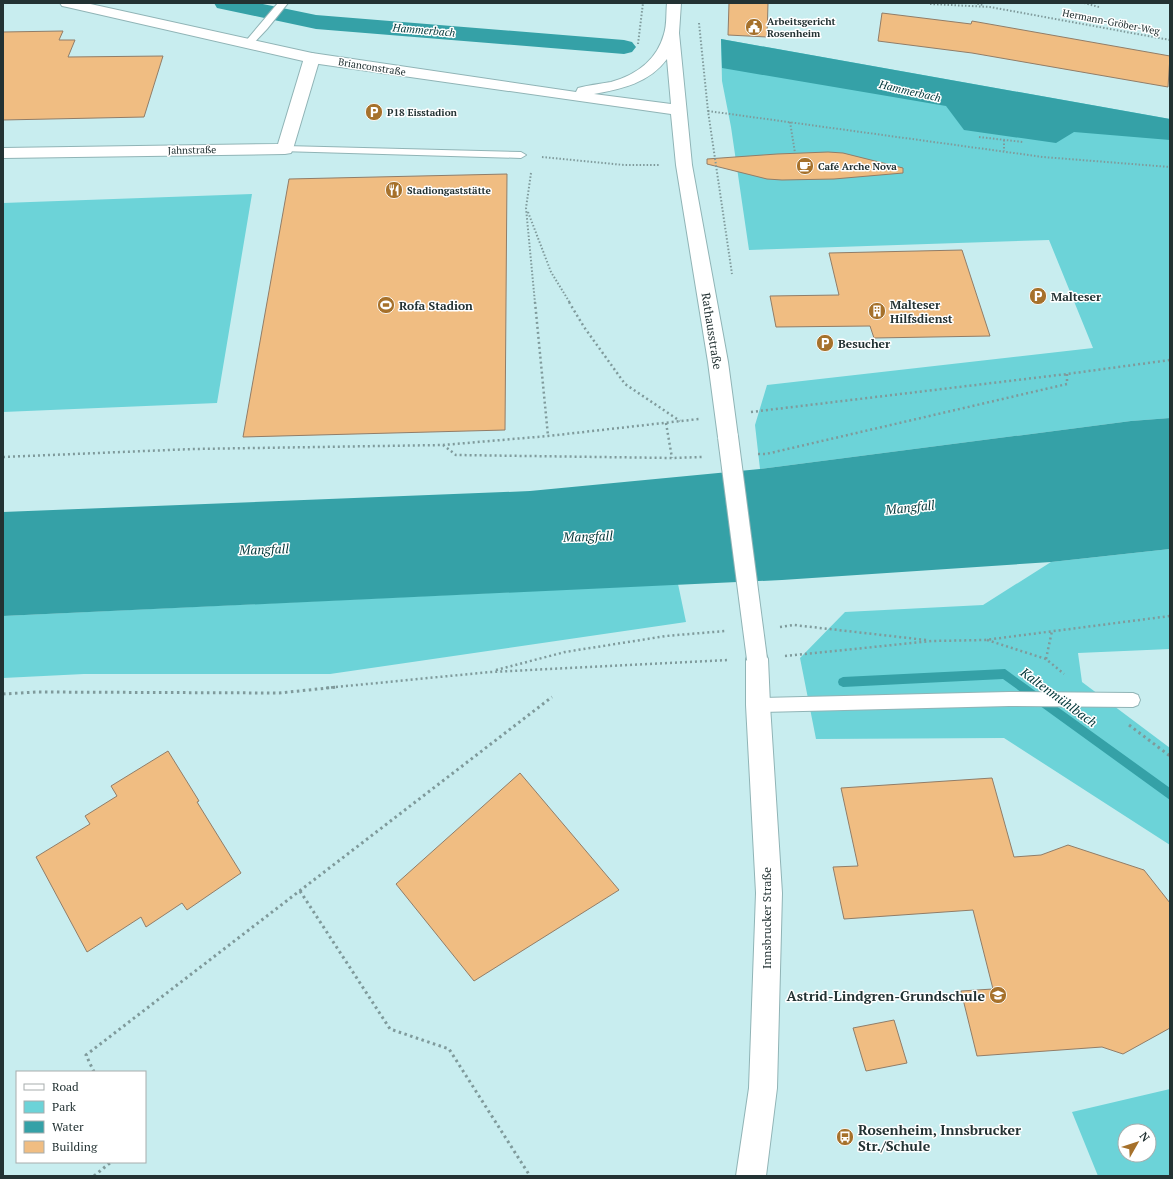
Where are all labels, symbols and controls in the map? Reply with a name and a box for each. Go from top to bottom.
street label: Hermann-Gröber-Weg [1061,6,1162,38]
place label: Arbeitsgericht Rosenheim [767,15,836,40]
public building icon: Arbeitsgericht Rosenheim [744,17,764,37]
water label: Hammerbach [391,20,456,40]
street label: Brianconstraße [337,55,407,79]
water label: Hammerbach [877,77,942,105]
parking icon: P18 Eisstadion [364,102,384,122]
place label: P18 Eisstadion [387,106,458,119]
street label: Jahnstraße [168,143,216,157]
cafe icon: Café Arche Nova [795,156,815,176]
place label: Café Arche Nova [818,160,897,173]
restaurant icon: Stadiongaststätte [384,180,404,200]
place label: Stadiongaststätte [407,184,492,197]
parking icon: Malteser [1028,286,1048,306]
place label: Malteser [1051,289,1102,304]
street label: Rathausstraße [699,292,725,370]
sports icon: Rofa Stadion [376,295,396,315]
place label: Malteser Hilfsdienst [890,297,953,326]
place label: Rofa Stadion [399,298,473,313]
building icon: Malteser Hilfsdienst [867,301,887,321]
parking icon: Besucher [815,333,835,353]
place label: Besucher [838,336,891,351]
water label: Mangfall [883,495,936,519]
water label: Mangfall [562,526,614,546]
water label: Mangfall [238,539,290,559]
water label: Kaltenmühlbach [1016,663,1101,731]
street label: Innsbrucker Straße [759,867,774,969]
school or university icon: Astrid-Lindgren-Grundschule [988,985,1008,1005]
place label: Astrid-Lindgren-Grundschule [787,986,985,1005]
legend [16,1071,146,1163]
text: Road [52,1079,79,1094]
text: Park [52,1099,77,1114]
text: Water [52,1119,84,1134]
place label: Rosenheim, Innsbrucker Str./Schule [858,1120,1021,1155]
north arrow [1117,1123,1157,1163]
bus stop icon: Rosenheim, Innsbrucker Str./Schule [835,1127,855,1147]
text: N [1137,1129,1153,1145]
text: Building [52,1139,98,1154]

